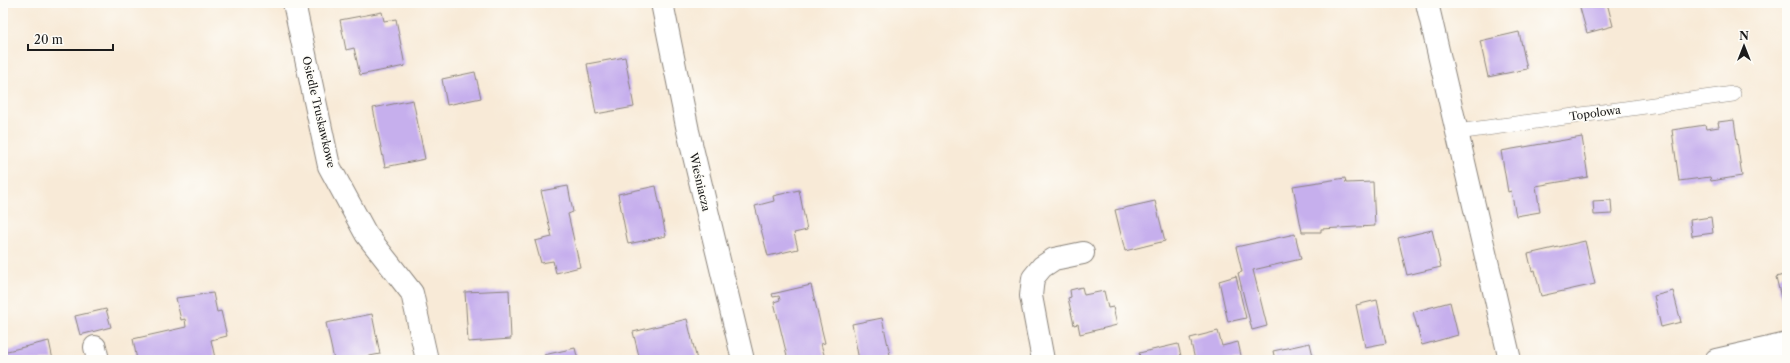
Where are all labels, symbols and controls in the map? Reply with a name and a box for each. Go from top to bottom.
scale bar [28,26,113,52]
north arrow [1724,26,1764,66]
text: N [1739,29,1749,43]
text: 20 m [34,32,63,47]
street label: Osiedle Truskawkowe [299,55,339,169]
street label: Topolowa [1568,102,1622,124]
street label: Wieśniacza [686,150,714,213]

